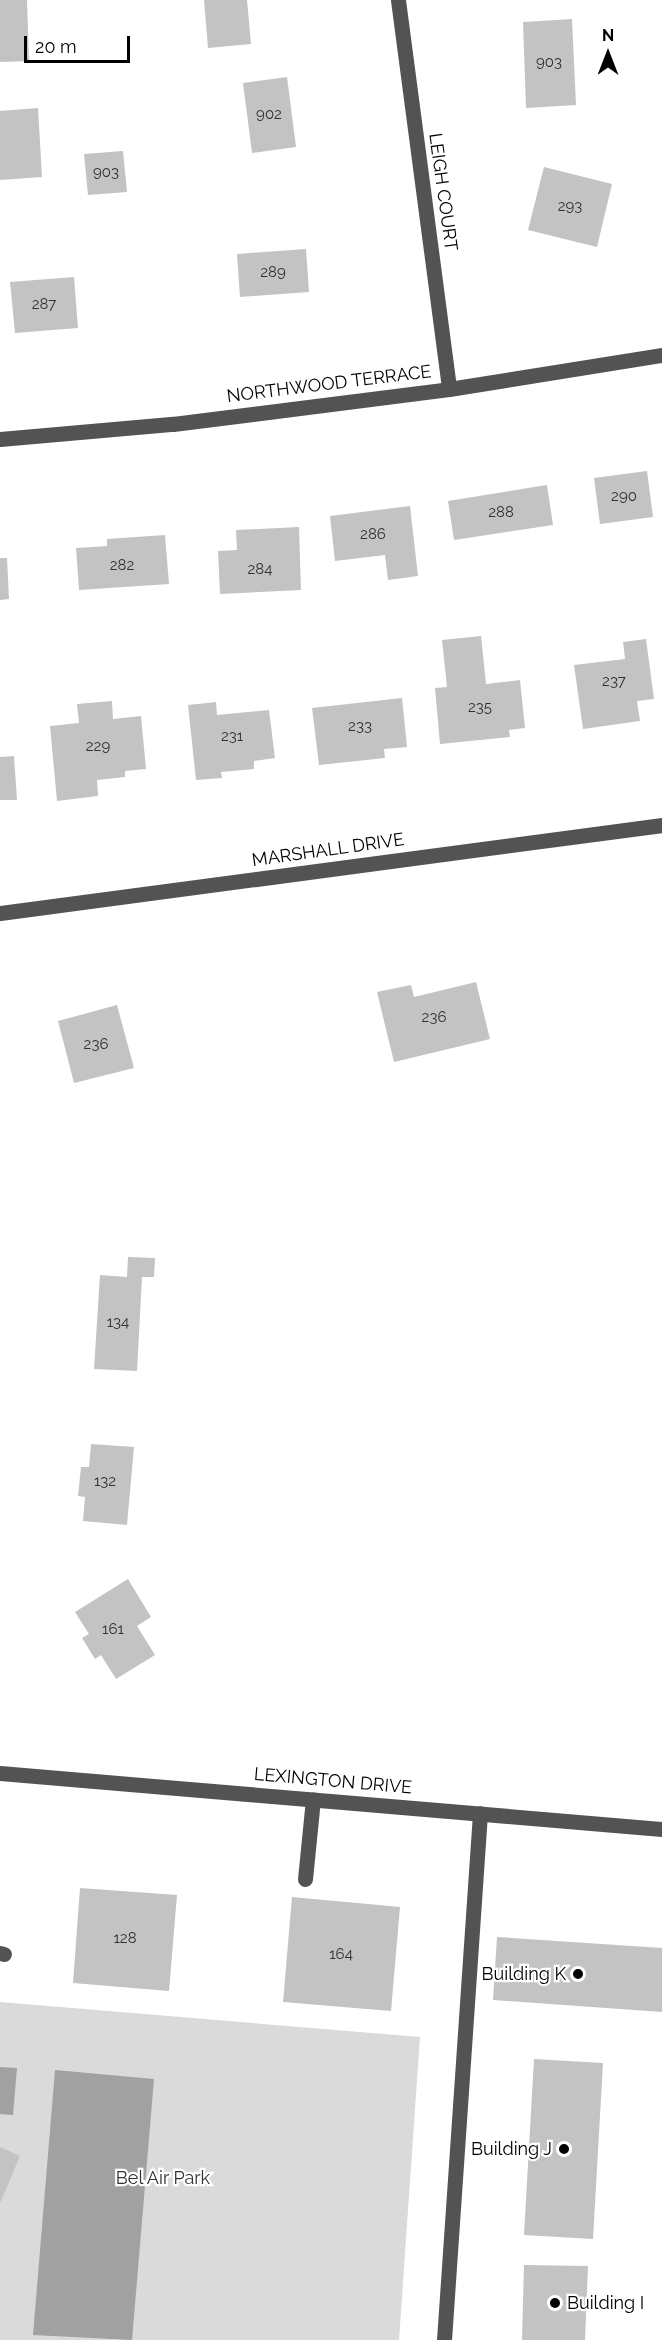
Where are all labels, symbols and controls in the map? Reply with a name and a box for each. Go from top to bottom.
scale bar [27,24,134,62]
north arrow [578,24,638,84]
text: N [602,26,614,45]
text: 20 m [35,36,77,57]
house number: 903 [536,54,562,72]
house number: 902 [256,106,282,124]
street label: LEIGH COURT [424,132,462,252]
house number: 903 [93,164,119,182]
house number: 293 [558,198,582,216]
house number: 289 [260,264,286,282]
house number: 287 [32,296,56,314]
street label: NORTHWOOD TERRACE [225,361,433,407]
house number: 290 [611,488,637,506]
house number: 288 [488,504,514,522]
house number: 286 [360,526,386,544]
house number: 282 [110,557,134,575]
house number: 284 [248,561,272,579]
house number: 237 [602,673,626,691]
house number: 235 [468,699,492,717]
house number: 233 [348,718,372,736]
house number: 231 [221,728,243,746]
house number: 229 [86,738,110,756]
street label: MARSHALL DRIVE [250,829,406,871]
house number: 236 [422,1009,446,1027]
house number: 236 [84,1036,108,1054]
house number: 134 [107,1314,129,1332]
house number: 132 [94,1473,116,1491]
house number: 161 [102,1621,124,1639]
street label: LEXINGTON DRIVE [253,1763,413,1799]
house number: 128 [113,1930,137,1948]
house number: 164 [329,1946,353,1964]
place label: Building K [482,1963,566,1985]
marker: Building K [571,1967,585,1981]
place label: Building J [471,2138,552,2160]
marker: Building J [557,2142,571,2156]
park label: Bel Air Park [115,2167,211,2189]
place label: Building I [567,2292,644,2314]
marker: Building I [548,2296,562,2310]

